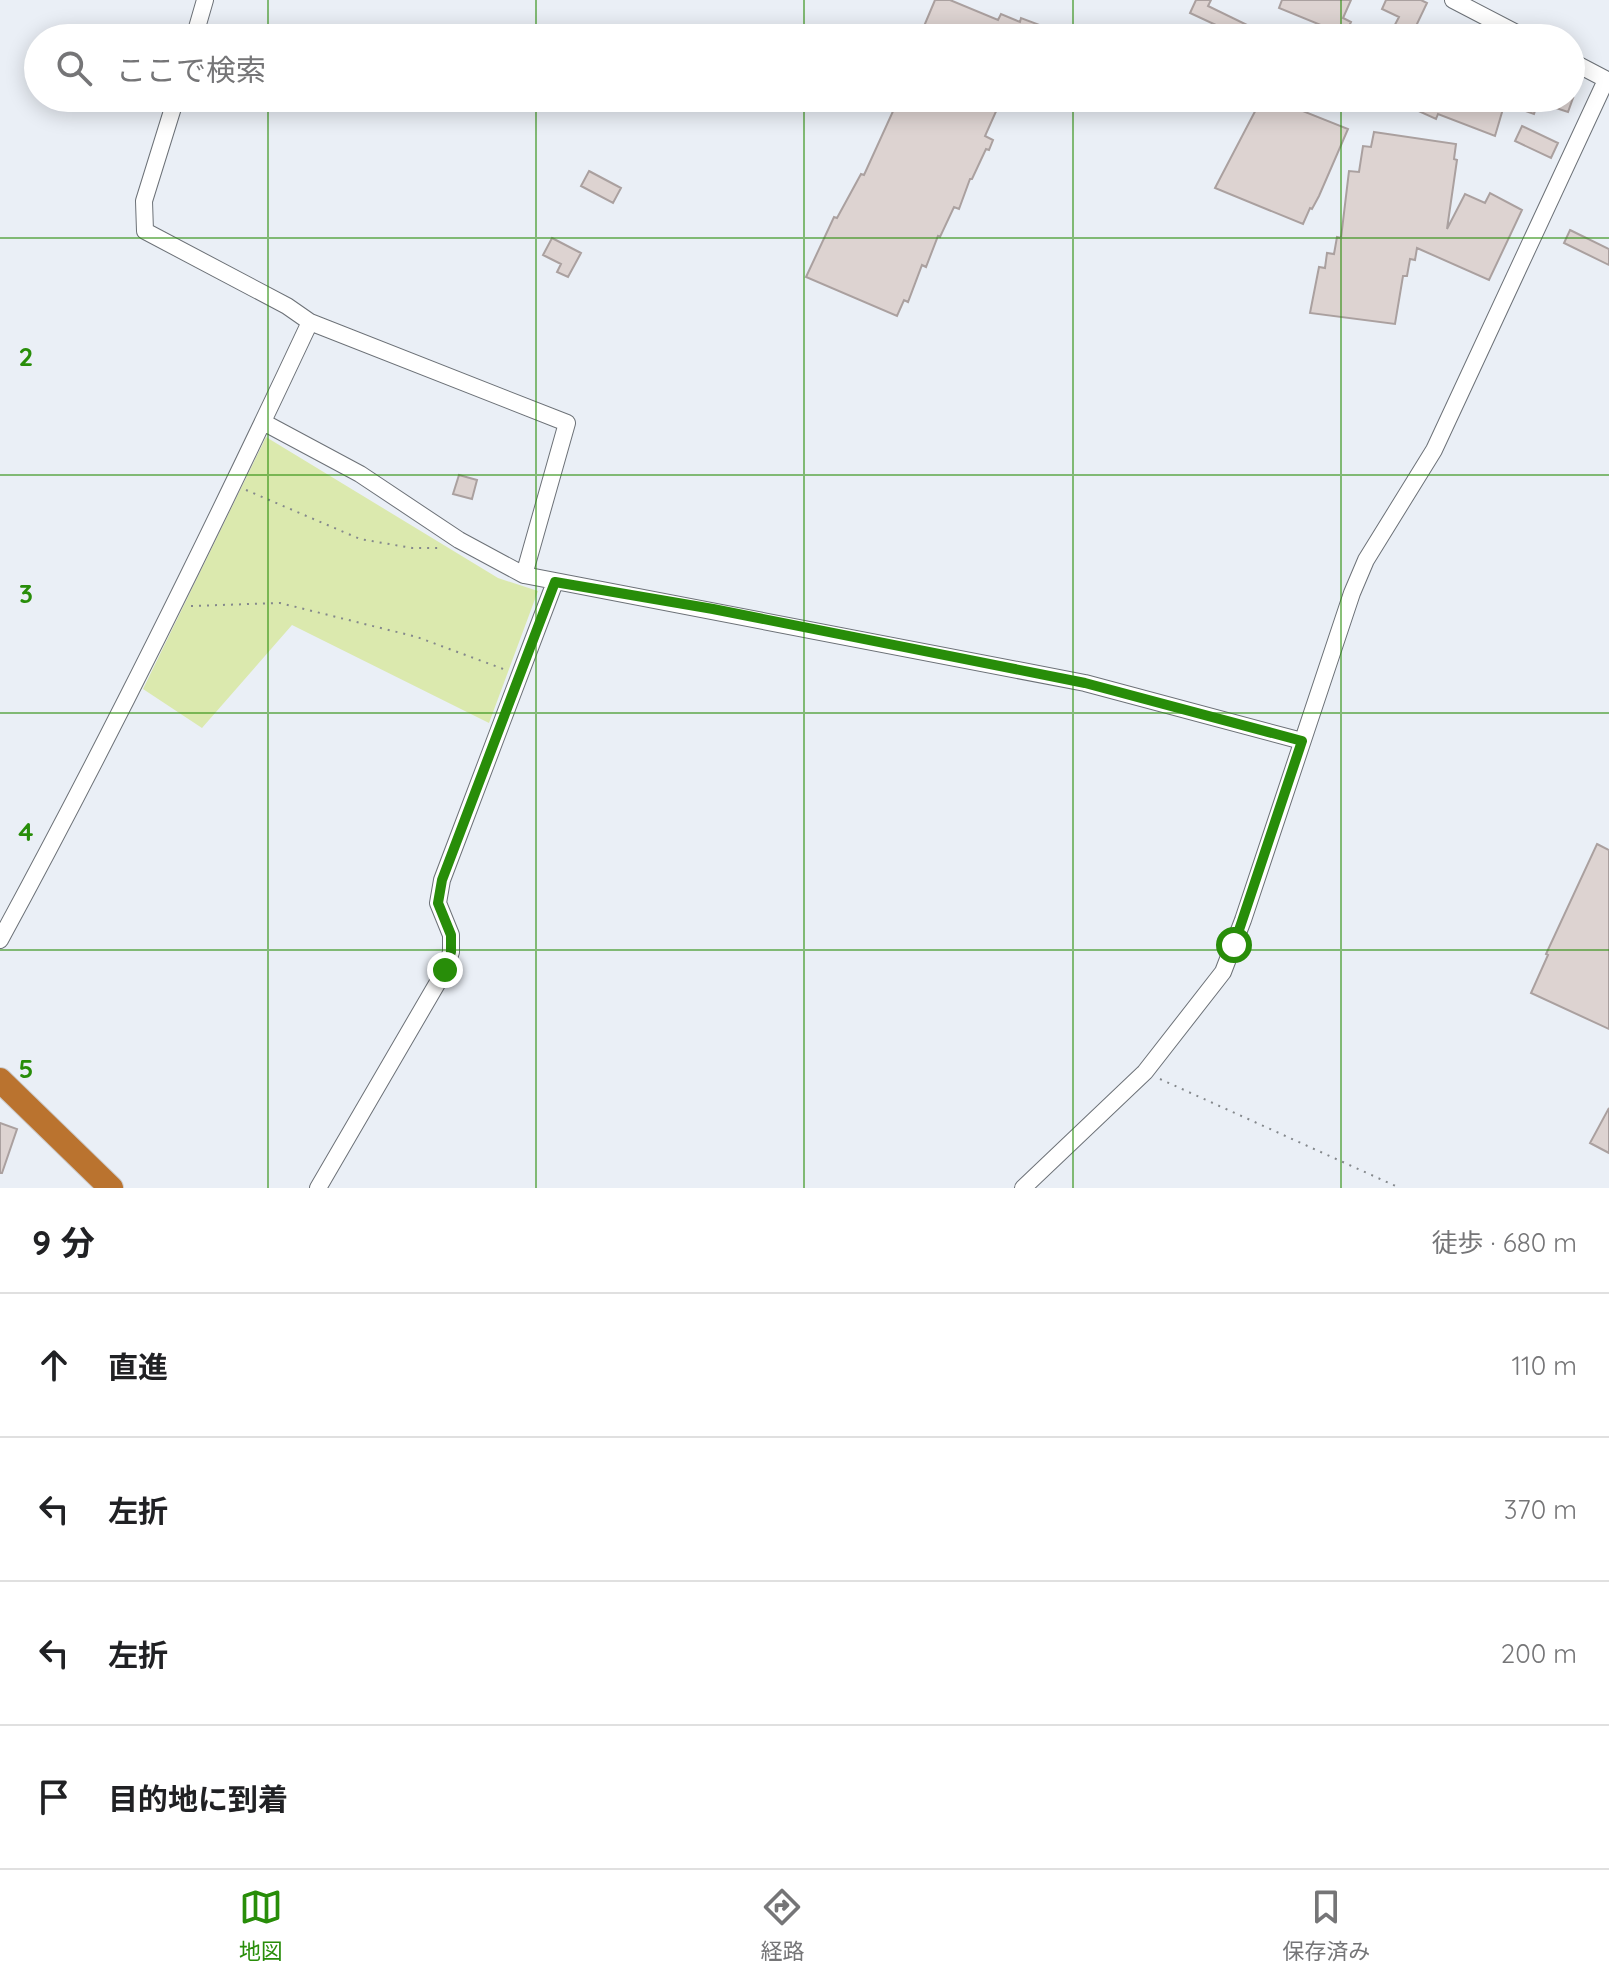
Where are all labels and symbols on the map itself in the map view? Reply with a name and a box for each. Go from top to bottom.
text: 2 [19,340,33,373]
text: 3 [19,577,33,610]
text: 4 [18,815,34,848]
route start [1216,927,1252,963]
route end [427,952,463,988]
text: 5 [19,1052,33,1085]

